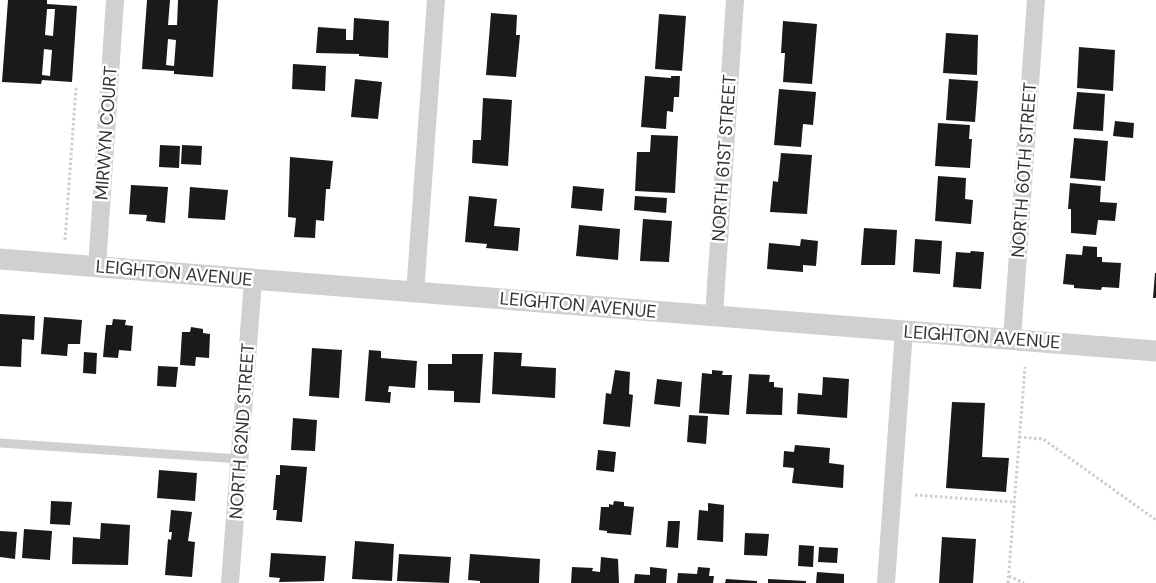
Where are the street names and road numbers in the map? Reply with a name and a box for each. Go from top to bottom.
street label: MIRWYN COURT [89,65,123,201]
street label: NORTH 61ST STREET [706,74,742,242]
street label: NORTH 60TH STREET [1006,82,1042,258]
street label: LEIGHTON AVENUE [95,254,253,292]
street label: LEIGHTON AVENUE [499,286,657,324]
street label: LEIGHTON AVENUE [903,320,1061,354]
street label: NORTH 62ND STREET [224,342,260,520]

